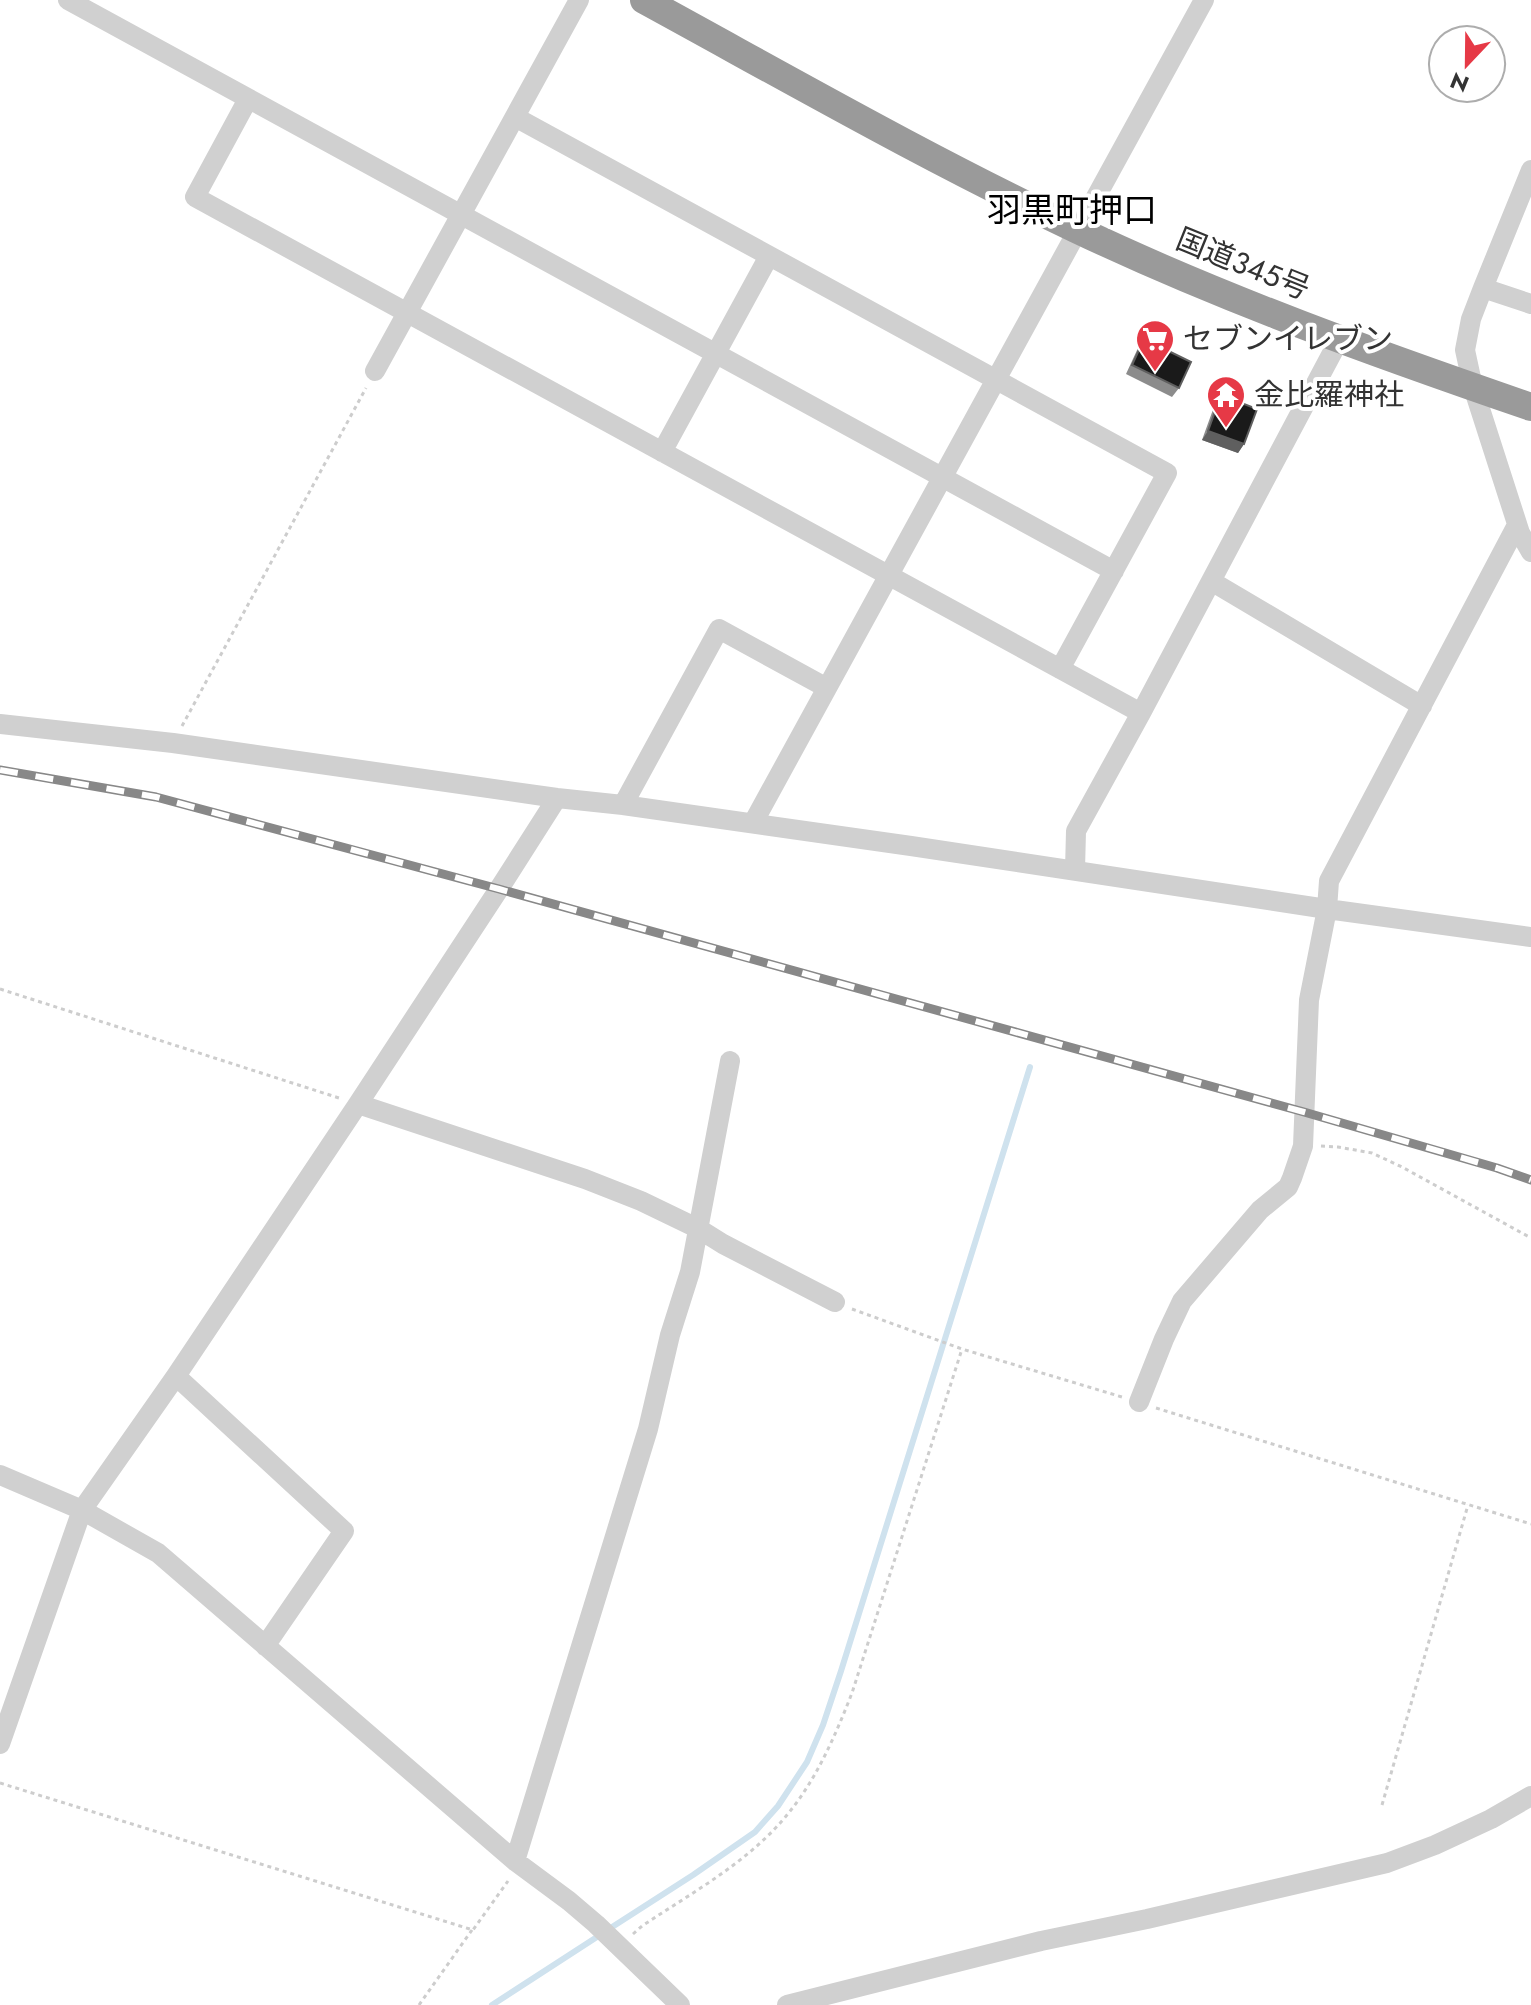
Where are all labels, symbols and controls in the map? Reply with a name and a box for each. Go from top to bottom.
north arrow [1427,24,1507,104]
text: N [1445,64,1474,101]
district label: 羽黒町押口 [987,186,1157,235]
street label: 国道345号 [1170,217,1317,310]
place label: セブンイレブン [1183,317,1393,360]
supermarket icon: セブンイレブン [1134,318,1176,373]
place label: 金比羅神社 [1254,373,1404,416]
temple icon: 金比羅神社 [1205,374,1247,429]

